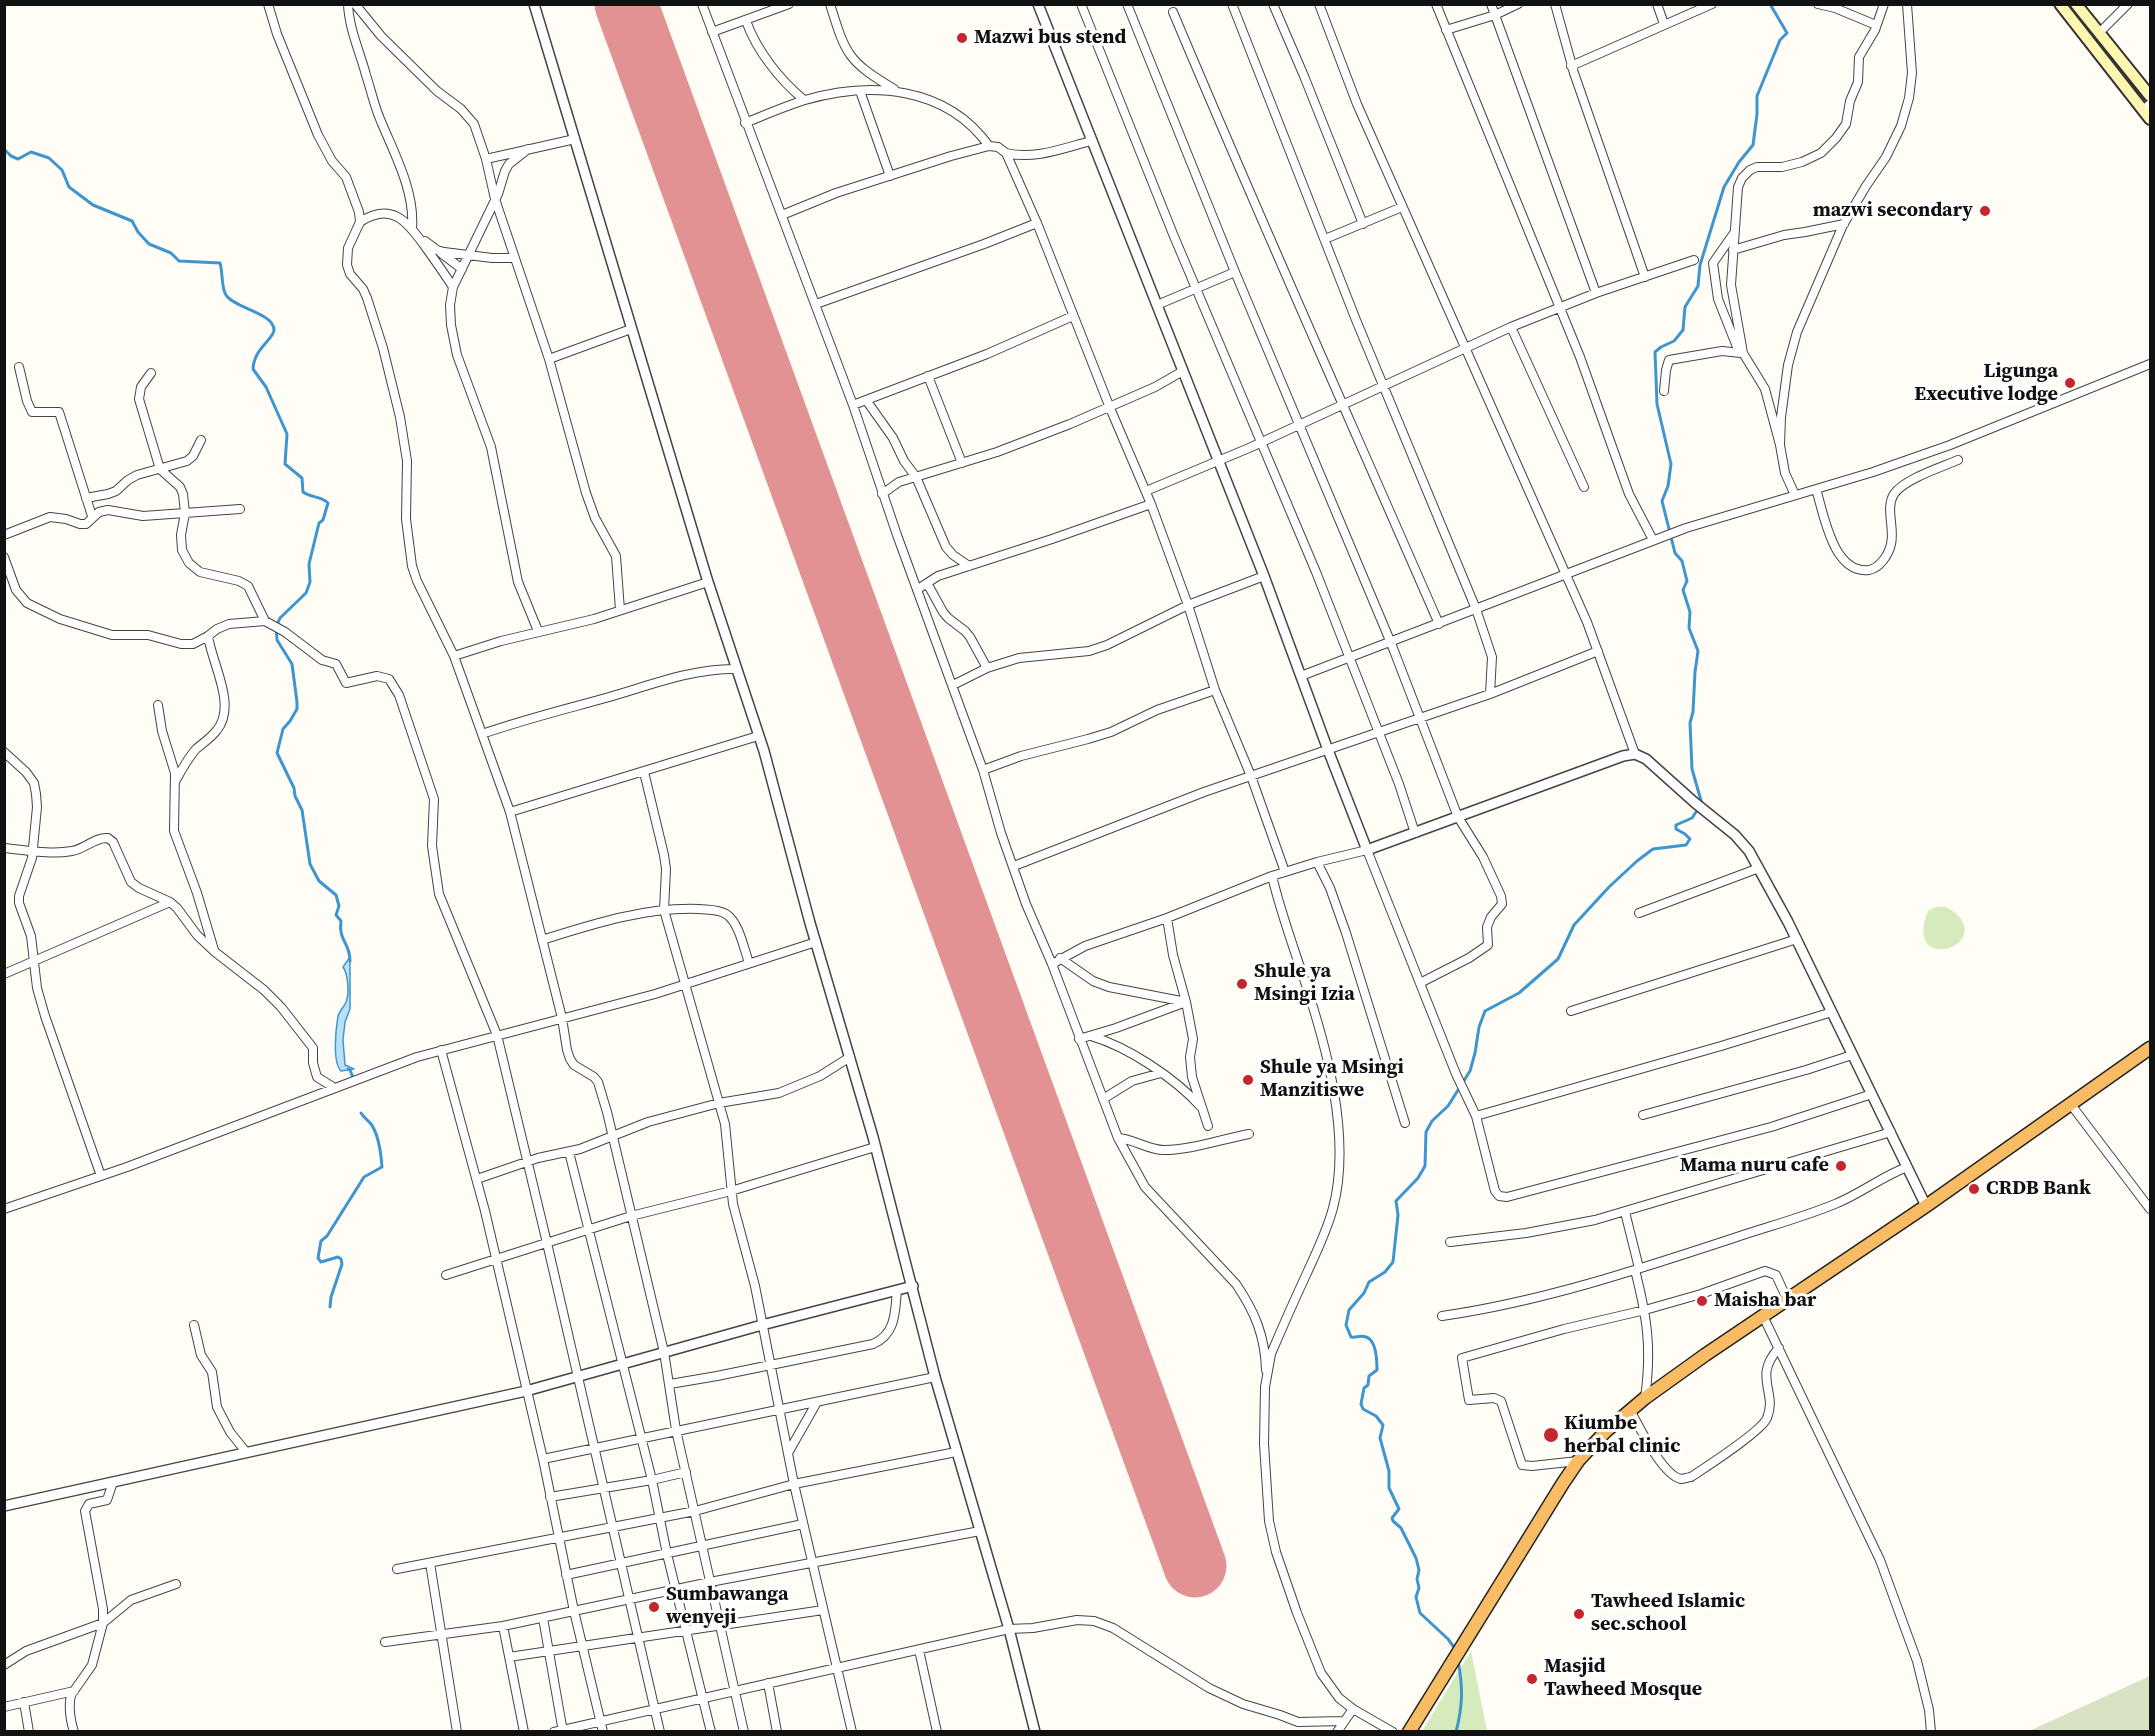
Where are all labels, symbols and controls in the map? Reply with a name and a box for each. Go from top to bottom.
place label: Mazwi bus stend [974,26,1126,50]
marker: Mazwi bus stend [955,31,969,45]
place label: mazwi secondary [1813,199,1973,223]
marker: mazwi secondary [1978,204,1992,218]
place label: Ligunga Executive lodge [1914,360,2058,407]
marker: Ligunga Executive lodge [2063,376,2077,390]
place label: Shule ya Msingi Izia [1254,960,1355,1007]
marker: Shule ya Msingi Izia [1235,977,1249,991]
place label: Shule ya Msingi Manzitiswe [1260,1056,1404,1103]
marker: Shule ya Msingi Manzitiswe [1241,1073,1255,1087]
place label: Mama nuru cafe [1680,1154,1829,1178]
marker: Mama nuru cafe [1834,1159,1848,1173]
place label: CRDB Bank [1986,1177,2091,1201]
marker: CRDB Bank [1967,1182,1981,1196]
place label: Maisha bar [1714,1289,1816,1313]
marker: Maisha bar [1695,1294,1709,1308]
place label: Kiumbe herbal clinic [1564,1412,1680,1459]
marker: Kiumbe herbal clinic [1542,1426,1560,1444]
place label: Sumbawanga wenyeji [666,1583,789,1630]
place label: Tawheed Islamic sec.school [1591,1590,1745,1637]
marker: Sumbawanga wenyeji [647,1600,661,1614]
marker: Tawheed Islamic sec.school [1572,1607,1586,1621]
place label: Masjid Tawheed Mosque [1544,1655,1702,1702]
marker: Masjid Tawheed Mosque [1525,1672,1539,1686]

